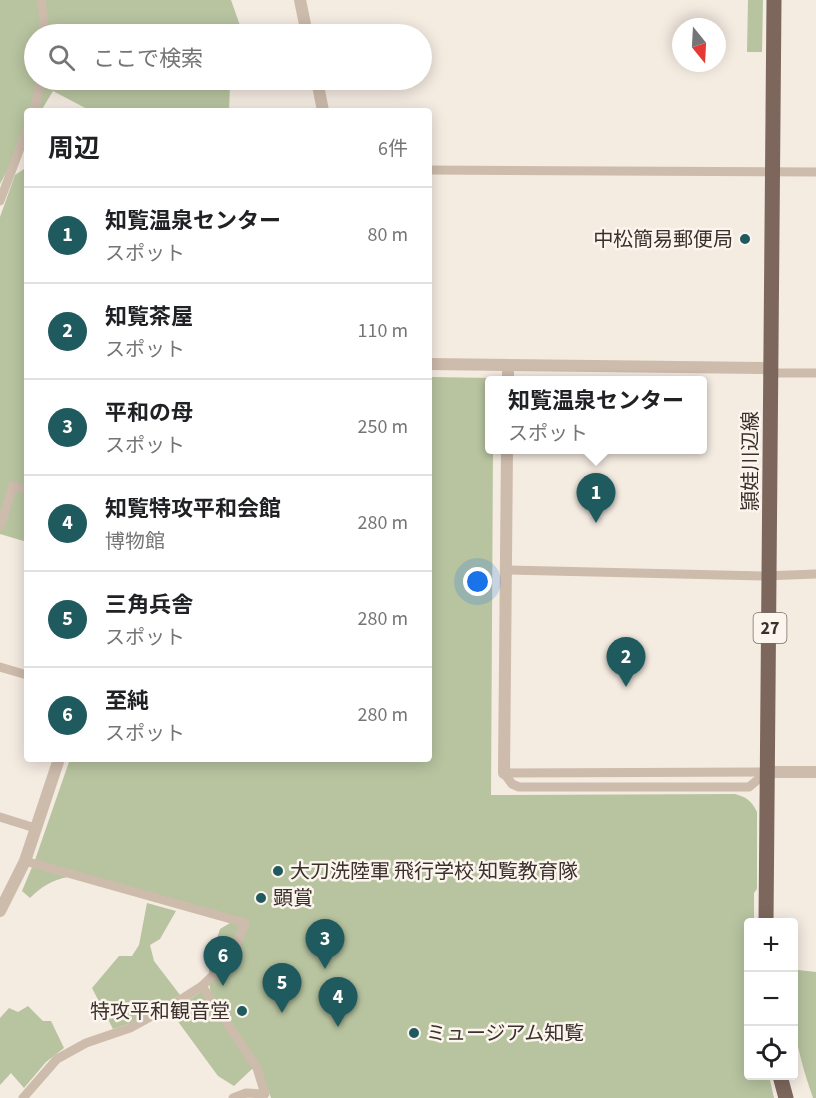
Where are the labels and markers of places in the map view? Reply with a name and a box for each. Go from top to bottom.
place label: 中松簡易郵便局 [593,226,733,254]
marker: 中松簡易郵便局 [738,232,752,246]
pin: 1 [576,474,616,523]
pin: 2 [606,638,646,687]
place label: 大刀洗陸軍 飛行学校 知覧教育隊 [290,858,578,886]
marker: 大刀洗陸軍 飛行学校 知覧教育隊 [271,864,285,878]
place label: 顕賞 [273,885,313,913]
marker: 顕賞 [254,891,268,905]
pin: 3 [306,920,344,969]
pin: 6 [204,936,242,986]
pin: 5 [262,964,302,1013]
pin: 4 [318,978,358,1027]
place label: 特攻平和観音堂 [90,998,230,1026]
marker: 特攻平和観音堂 [235,1004,249,1018]
place label: ミュージアム知覧 [426,1020,584,1048]
marker: ミュージアム知覧 [407,1026,421,1040]

